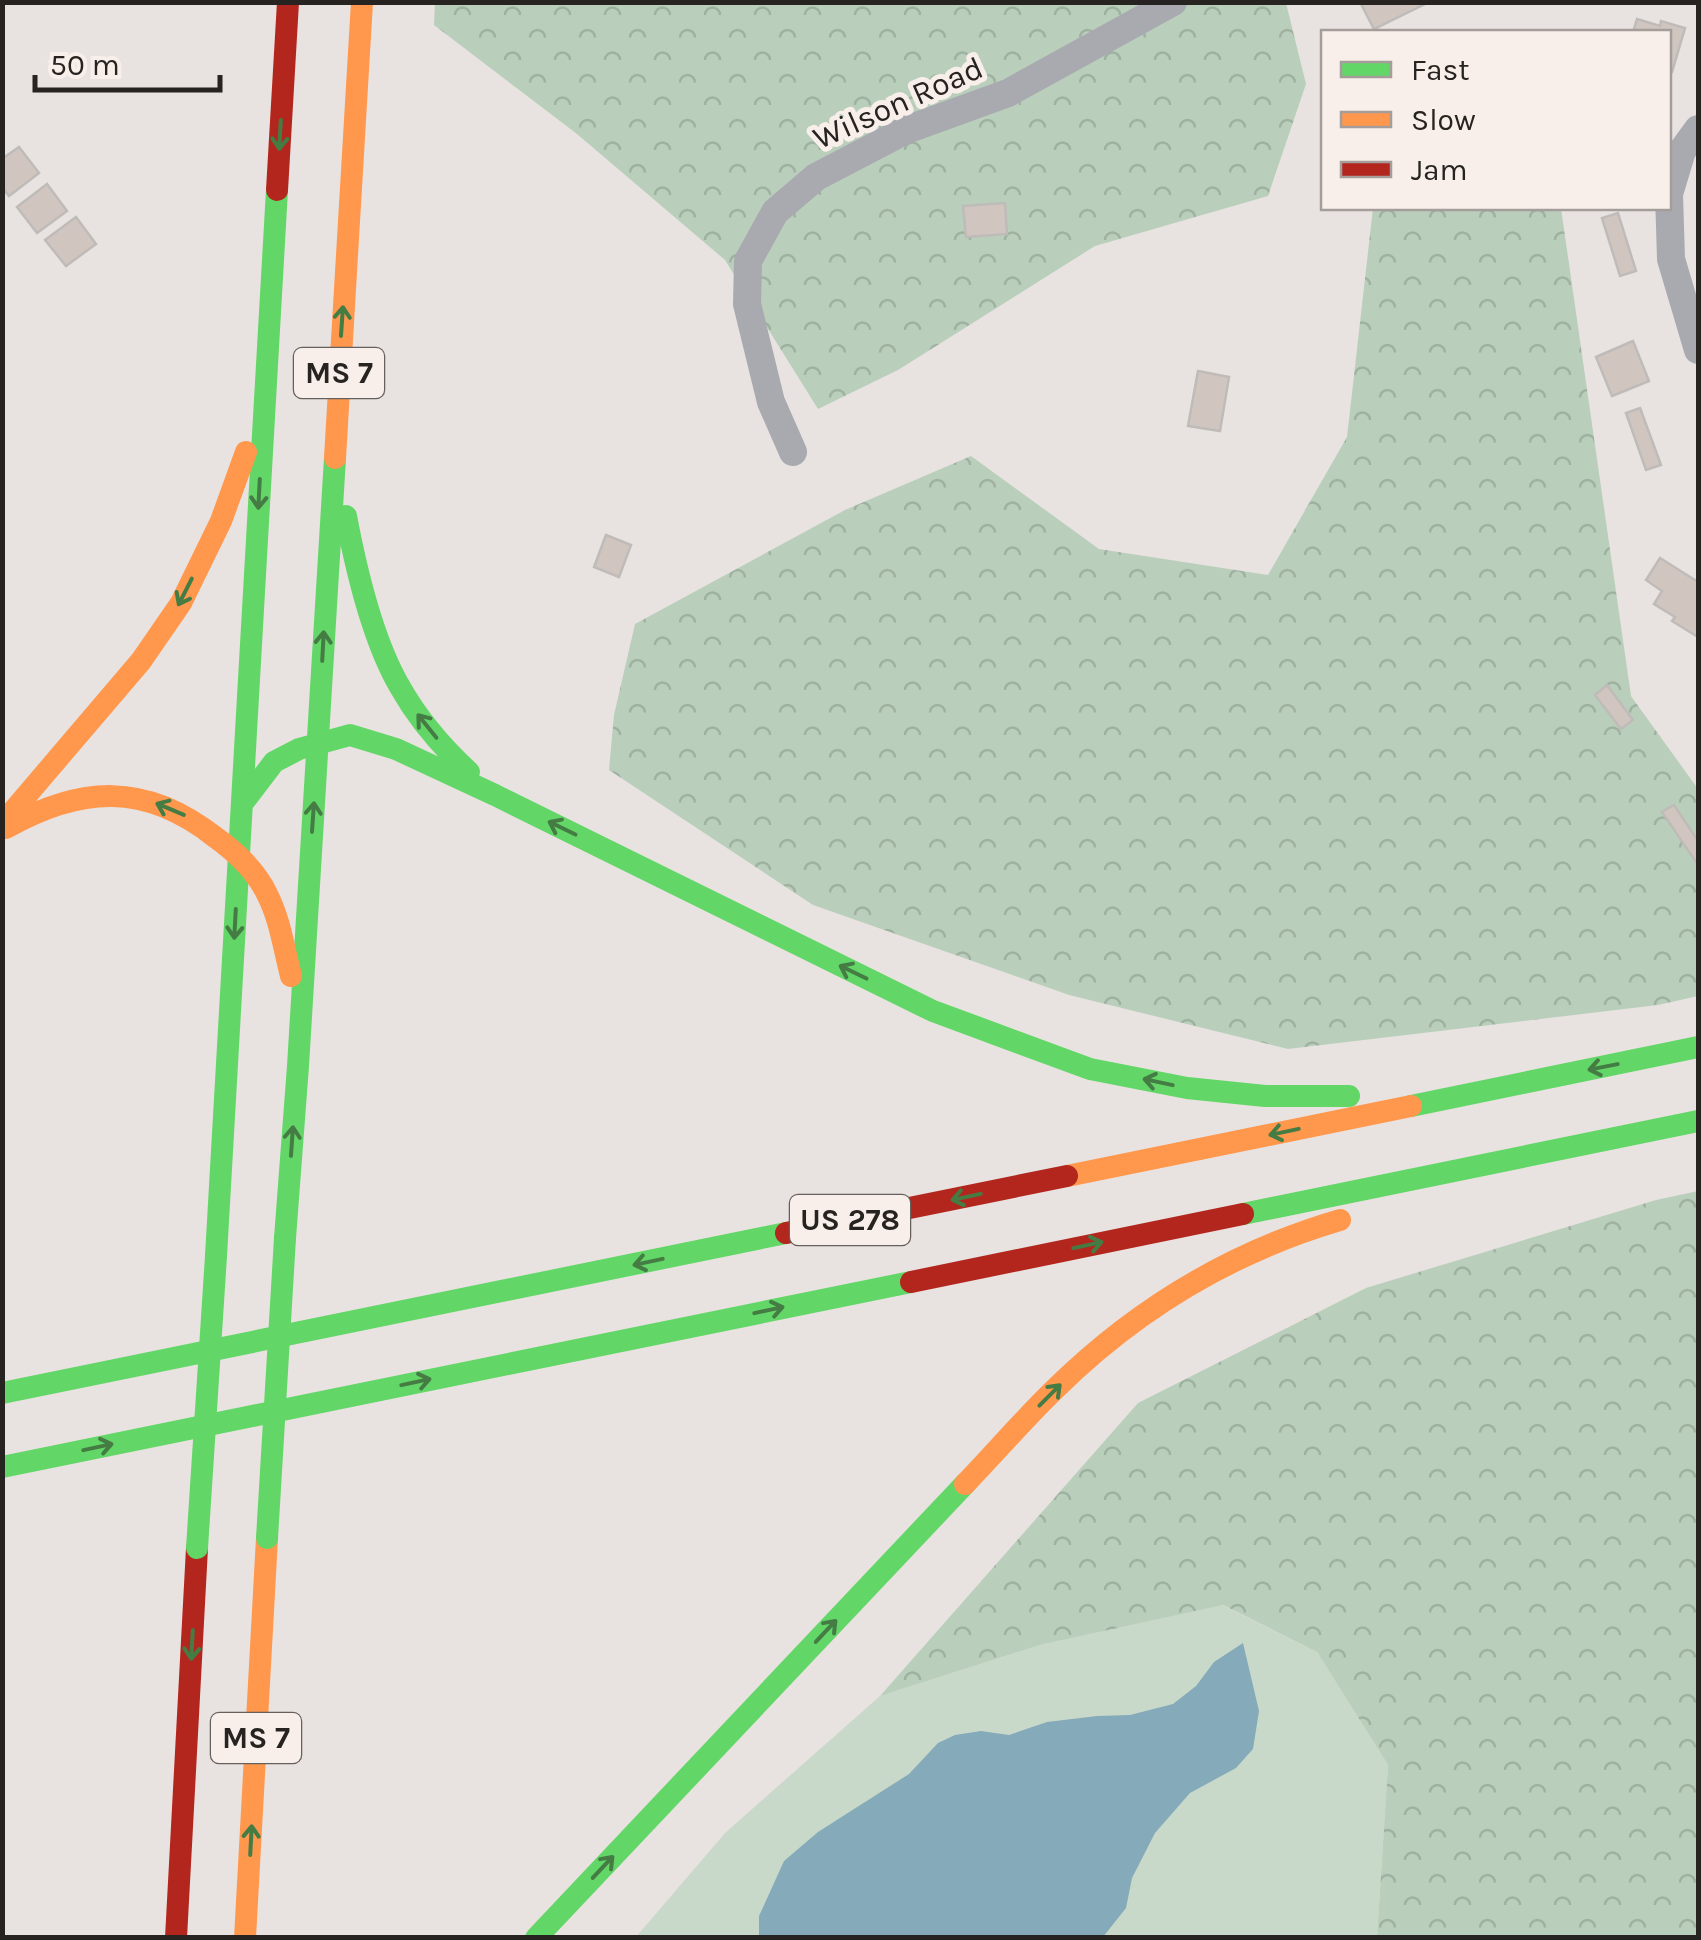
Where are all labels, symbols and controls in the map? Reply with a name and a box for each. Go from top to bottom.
scale bar [35,30,220,92]
legend [1321,30,1671,210]
text: 50 m [50,47,120,83]
street label: Wilson Road [807,49,989,157]
text: Fast [1411,52,1470,88]
text: Slow [1411,102,1476,138]
one-way arrow [270,118,289,150]
text: Jam [1411,152,1468,188]
one-way arrow [333,306,352,338]
road number: MS 7 [294,348,384,398]
one-way arrow [249,478,268,510]
one-way arrow [175,576,195,606]
one-way arrow [314,630,333,662]
one-way arrow [416,713,438,739]
one-way arrow [155,799,186,817]
one-way arrow [304,801,323,833]
one-way arrow [548,817,578,836]
one-way arrow [225,908,244,940]
one-way arrow [839,962,869,981]
one-way arrow [1588,1058,1620,1077]
one-way arrow [1143,1072,1175,1090]
one-way arrow [1269,1123,1301,1142]
one-way arrow [283,1126,302,1158]
one-way arrow [951,1188,983,1207]
road number: US 278 [790,1195,910,1245]
one-way arrow [1071,1234,1103,1253]
one-way arrow [632,1253,664,1272]
one-way arrow [752,1299,784,1318]
one-way arrow [400,1372,432,1391]
one-way arrow [1038,1383,1062,1407]
one-way arrow [81,1437,113,1456]
one-way arrow [814,1619,838,1643]
one-way arrow [182,1629,201,1661]
road number: MS 7 [211,1713,301,1763]
one-way arrow [242,1825,261,1857]
one-way arrow [591,1855,615,1879]

